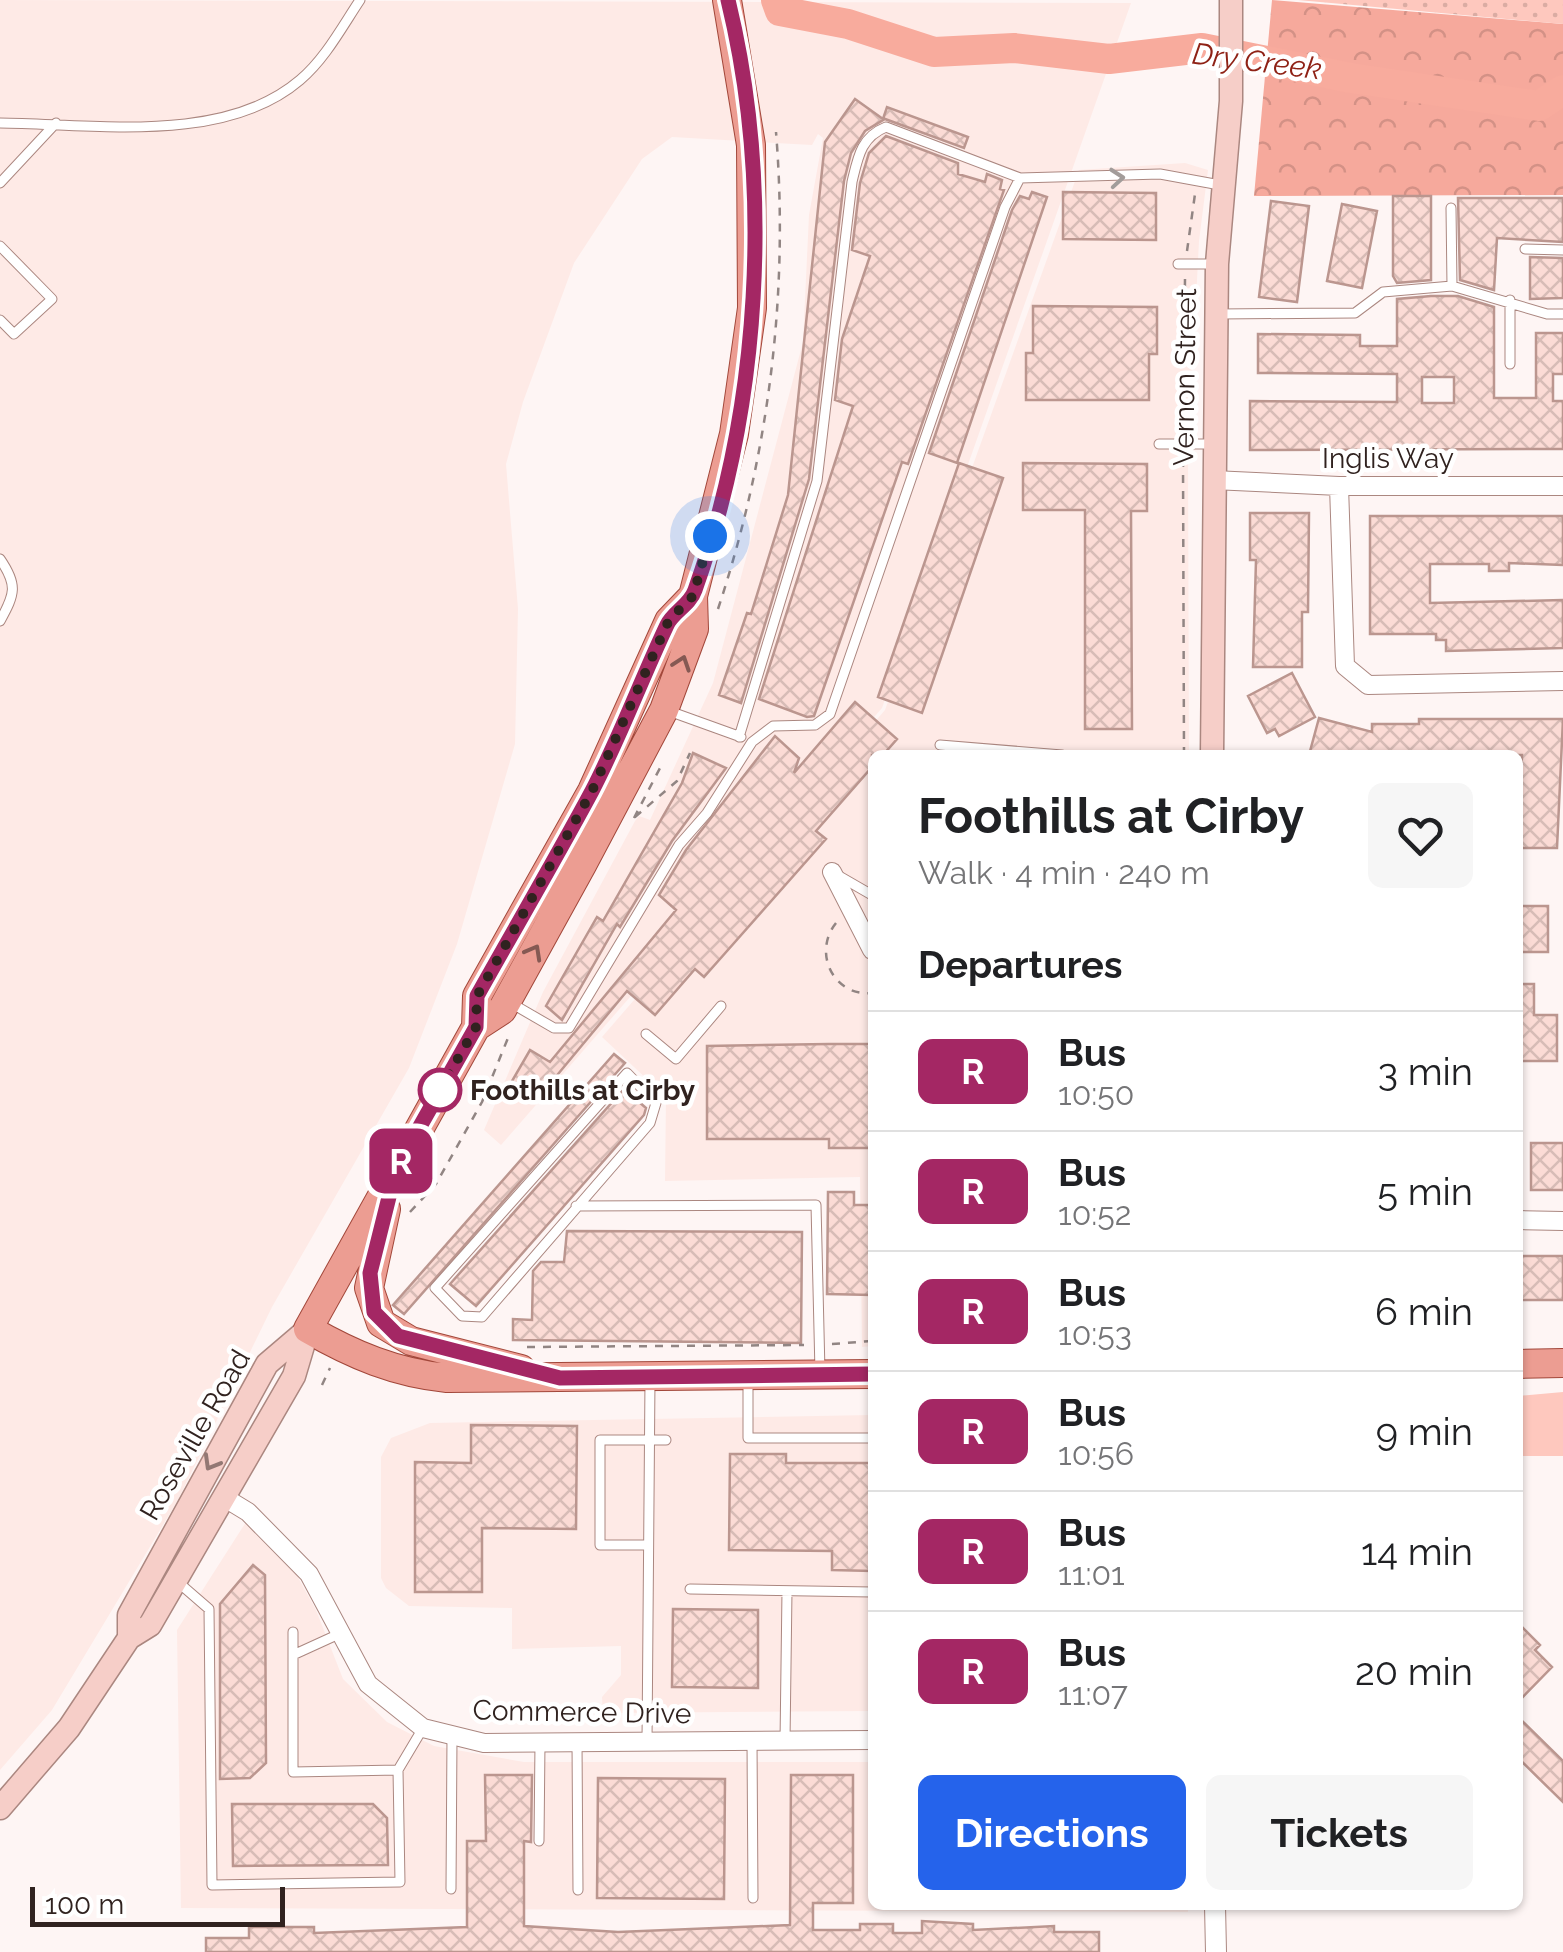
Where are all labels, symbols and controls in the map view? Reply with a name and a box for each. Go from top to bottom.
water label: Dry Creek [1190,36,1324,86]
one-way arrow [1110,167,1126,189]
street label: Vernon Street [1167,287,1203,466]
street label: Inglis Way [1322,442,1454,475]
your location [685,511,735,561]
one-way arrow [670,656,691,673]
button: heart [1368,783,1473,888]
text: Foothills at Cirby [918,788,1304,844]
text: Walk · 4 min · 240 m [918,854,1210,891]
text: Departures [918,942,1123,987]
one-way arrow [521,945,541,963]
text: Bus [1058,1030,1126,1075]
text: 3 min [1378,1049,1473,1094]
text: R [961,1051,985,1092]
marker: Foothills at Cirby [419,1069,461,1111]
place label: Foothills at Cirby [470,1074,696,1107]
text: 10:50 [1058,1075,1134,1112]
line badge: R [368,1128,434,1194]
text: R [389,1141,413,1182]
text: Bus [1058,1150,1126,1195]
text: 5 min [1377,1169,1473,1214]
text: R [961,1171,985,1212]
text: 10:52 [1058,1195,1131,1232]
text: Bus [1058,1270,1126,1315]
text: 6 min [1375,1289,1473,1334]
text: R [961,1291,985,1332]
text: 10:53 [1058,1315,1132,1352]
street label: Roseville Road [133,1344,257,1526]
text: Bus [1058,1390,1126,1435]
text: 9 min [1376,1409,1473,1454]
text: R [961,1411,985,1452]
text: 10:56 [1058,1435,1134,1472]
one-way arrow [203,1452,223,1470]
text: Bus [1058,1510,1126,1555]
text: 14 min [1361,1529,1473,1574]
text: R [961,1531,985,1572]
text: 11:01 [1058,1555,1125,1592]
text: Bus [1058,1630,1126,1675]
text: 20 min [1355,1649,1473,1694]
text: R [961,1651,985,1692]
text: 11:07 [1058,1675,1128,1712]
street label: Commerce Drive [472,1694,692,1730]
button: Directions [918,1775,1186,1890]
button: Tickets [1206,1775,1473,1890]
scale bar [30,1882,285,1926]
text: 100 m [45,1888,124,1921]

